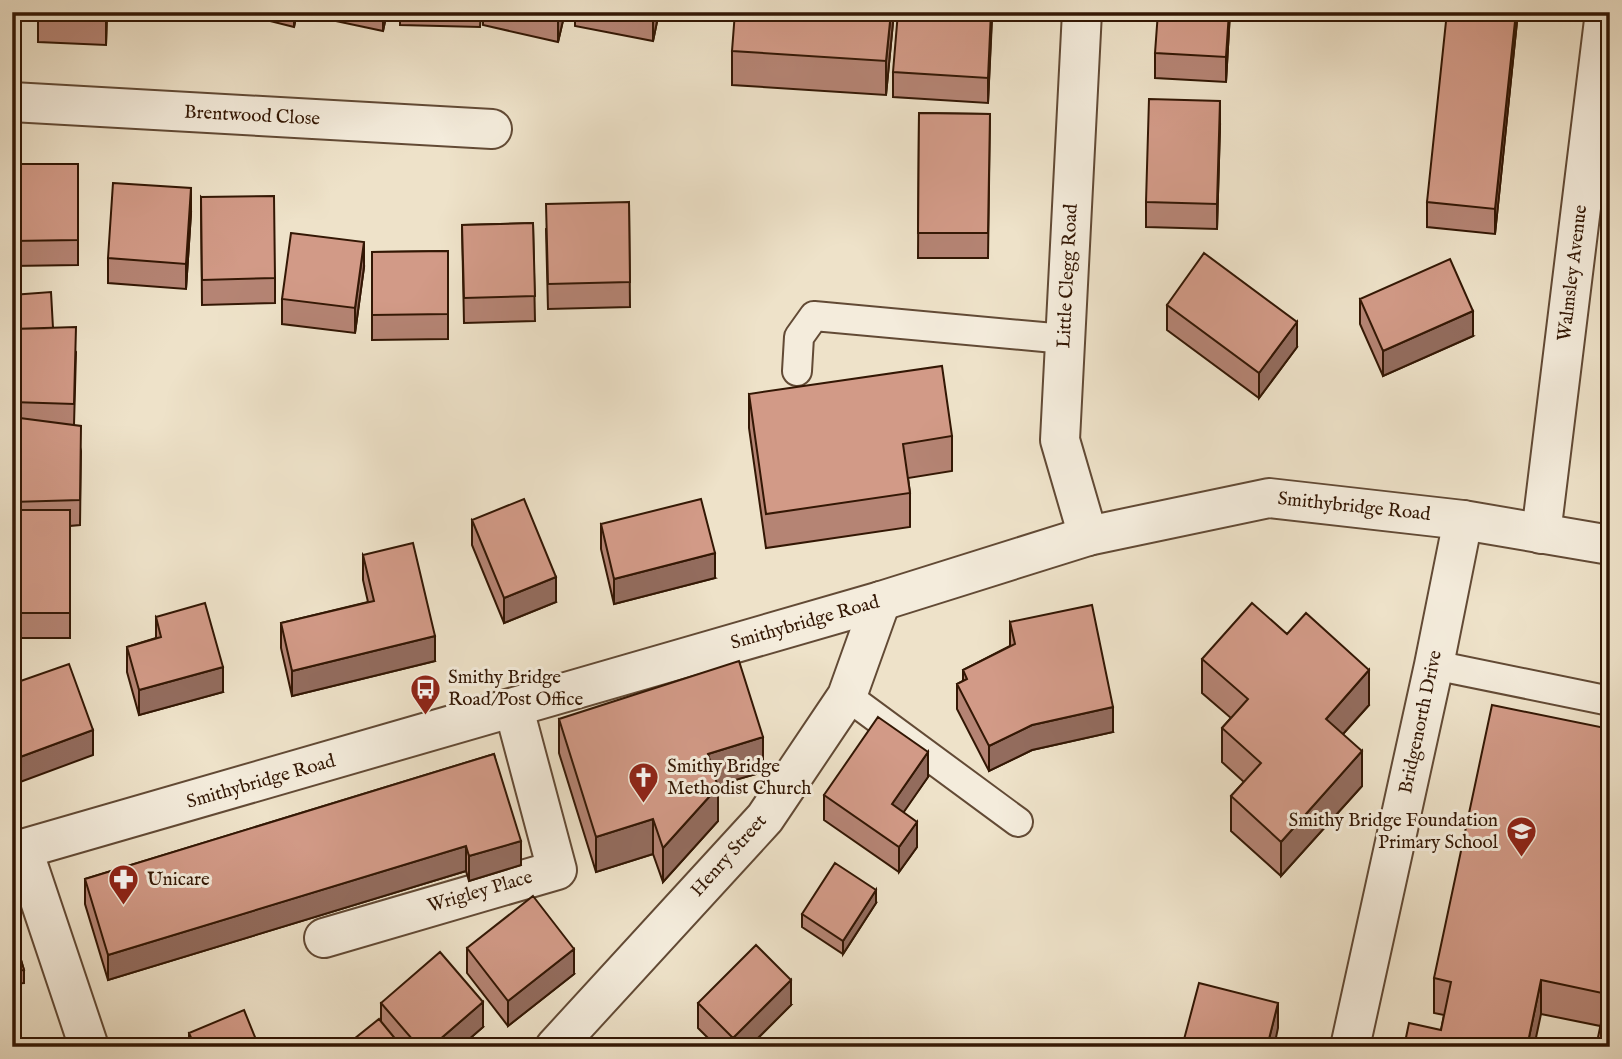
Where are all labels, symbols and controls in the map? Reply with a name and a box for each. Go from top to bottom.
street label: Brentwood Close [183,100,321,132]
street label: Little Clegg Road [1052,202,1084,349]
street label: Walmsley Avenue [1553,203,1593,342]
street label: Smithybridge Road [1276,487,1432,527]
street label: Smithybridge Road [728,590,883,656]
street label: Bridgenorth Drive [1394,648,1448,796]
place label: Smithy Bridge Road/Post Office [448,666,583,712]
bus stop icon: Smithy Bridge Road/Post Office [408,672,442,716]
street label: Smithybridge Road [184,749,339,815]
place label: Smithy Bridge Methodist Church [667,755,811,801]
church icon: Smithy Bridge Methodist Church [627,761,661,805]
place label: Smithy Bridge Foundation Primary School [1289,809,1499,855]
street label: Henry Street [686,810,773,902]
school or university icon: Smithy Bridge Foundation Primary School [1504,815,1538,859]
pharmacy icon: Unicare [107,863,141,907]
street label: Wrigley Place [425,865,536,918]
place label: Unicare [147,868,210,892]

